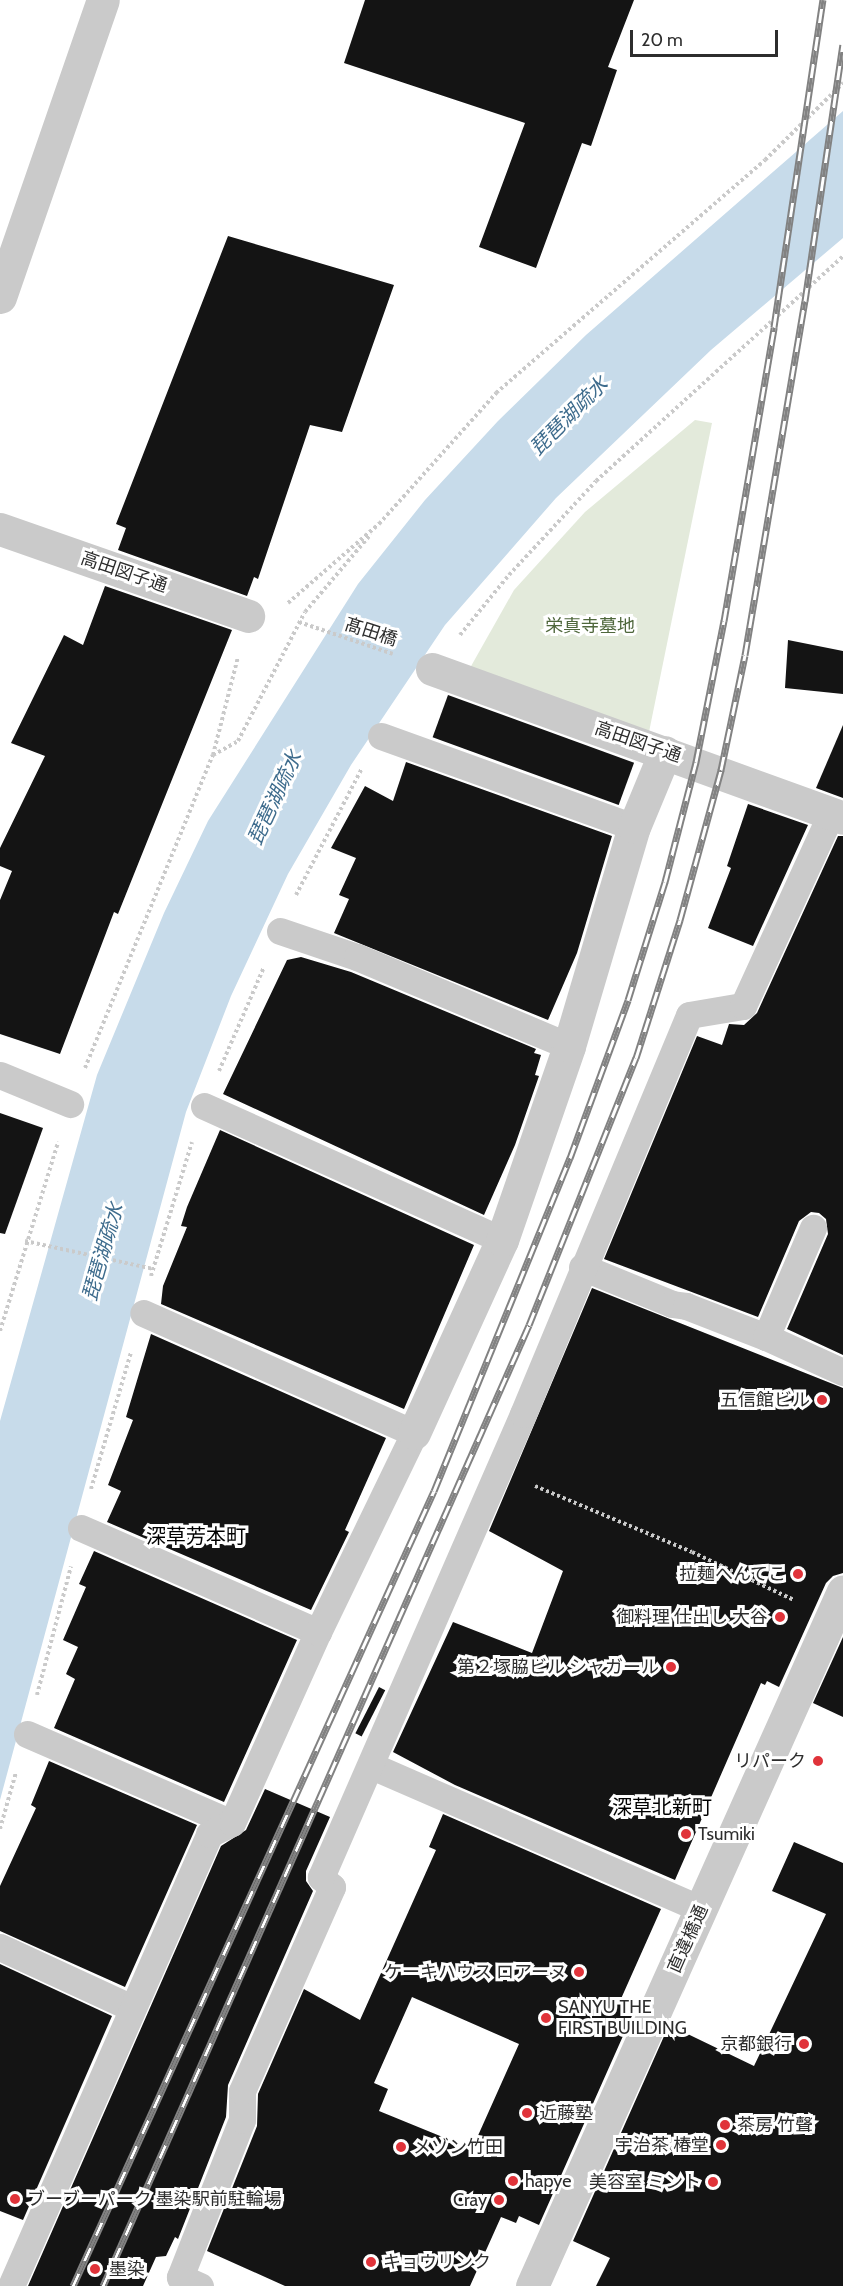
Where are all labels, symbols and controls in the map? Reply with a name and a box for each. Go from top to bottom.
scale bar [633,18,782,56]
text: 20 m [641,29,683,51]
water label: 琵琶湖疏水 [525,372,613,460]
street label: 高田図子通 [78,547,170,597]
street label: 髙田橋 [342,613,400,651]
park label: 栄真寺墓地 [545,615,635,637]
street label: 高田図子通 [592,717,684,767]
water label: 琵琶湖疏水 [243,748,307,848]
water label: 琵琶湖疏水 [78,1201,128,1303]
place label: 五信館ビル [720,1389,810,1411]
marker: 五信館ビル [815,1393,829,1407]
district label: 深草芳本町 [146,1524,246,1548]
place label: 拉麺へんてこ [678,1563,786,1585]
marker: 拉麺へんてこ [791,1567,805,1581]
place label: 御料理 仕出し 大谷 [616,1606,768,1628]
marker: 御料理 仕出し 大谷 [773,1610,787,1624]
place label: 第２塚脇ビル シャガール [457,1656,659,1678]
marker: 第２塚脇ビル シャガール [664,1660,678,1674]
place label: リパーク [734,1750,806,1772]
marker: リパーク [811,1754,825,1768]
district label: 深草北新町 [612,1795,712,1819]
place label: Tsumiki [698,1823,755,1845]
marker: Tsumiki [679,1827,693,1841]
street label: 直違橋通 [663,1902,713,1976]
place label: ケーキハウス ロアーヌ [384,1961,567,1983]
marker: ケーキハウス ロアーヌ [572,1965,586,1979]
place label: SANYU THE FIRST BUILDING [558,1997,687,2040]
marker: SANYU THE FIRST BUILDING [539,2011,553,2025]
place label: 京都銀行 [720,2033,792,2055]
marker: 京都銀行 [797,2037,811,2051]
place label: 近藤塾 [539,2102,593,2124]
marker: 近藤塾 [520,2106,534,2120]
place label: 茶房 竹聲 [737,2114,813,2136]
marker: 茶房 竹聲 [718,2118,732,2132]
place label: 宇治茶 椿堂 [615,2134,709,2156]
place label: メゾン竹田 [413,2136,503,2158]
marker: 宇治茶 椿堂 [714,2138,728,2152]
marker: メゾン竹田 [394,2140,408,2154]
place label: hapye [525,2170,571,2192]
place label: 美容室 ミント [589,2171,701,2193]
marker: hapye [506,2174,520,2188]
marker: 美容室 ミント [706,2175,720,2189]
place label: ブーブーパーク 墨染駅前駐輪場 [27,2188,283,2210]
place label: Cray [453,2189,487,2211]
marker: ブーブーパーク 墨染駅前駐輪場 [8,2192,22,2206]
marker: Cray [492,2193,506,2207]
place label: キョウリンク [383,2251,491,2273]
marker: キョウリンク [364,2255,378,2269]
place label: 墨染 [109,2258,145,2280]
marker: 墨染 [86,2260,104,2278]

